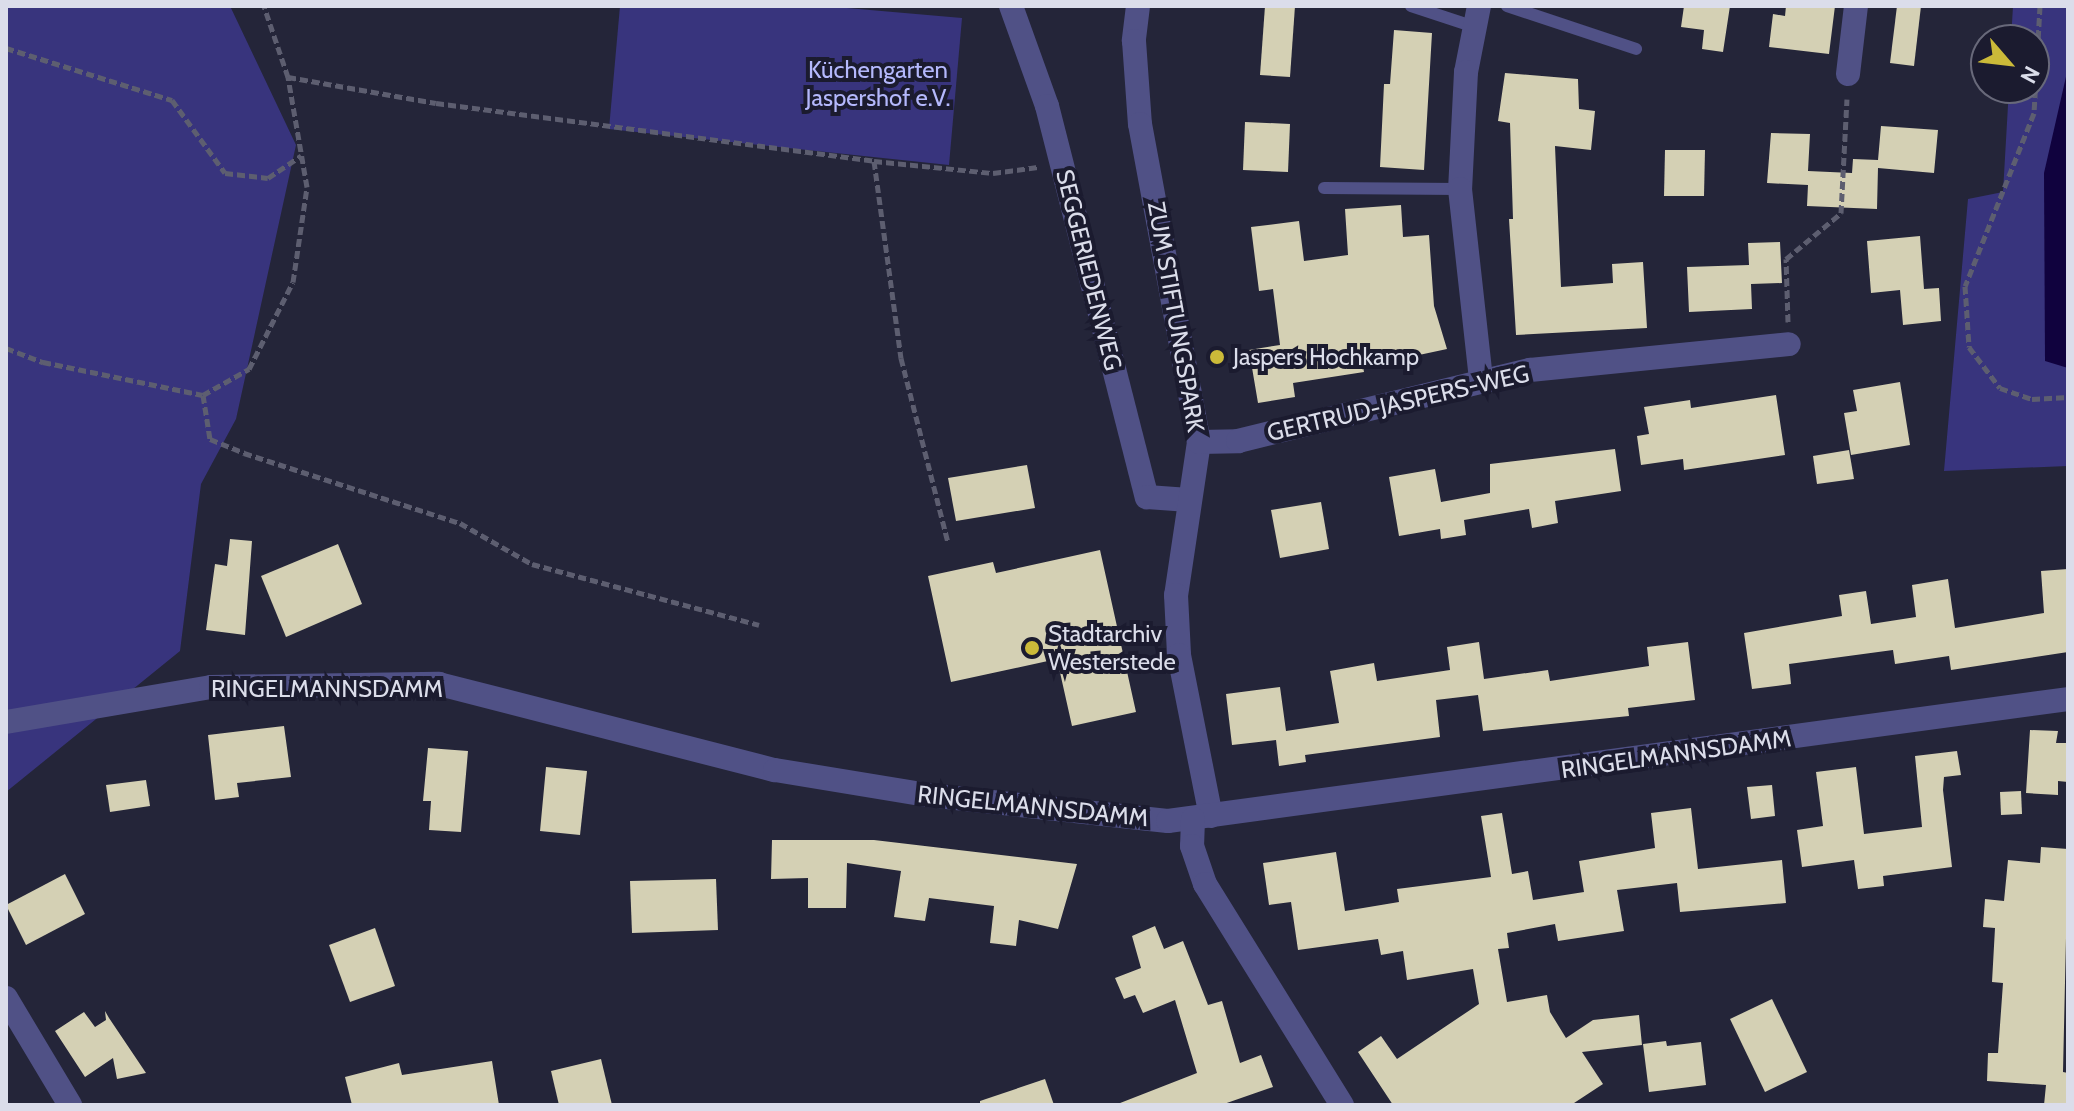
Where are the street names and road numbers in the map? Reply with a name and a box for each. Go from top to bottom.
street label: SEGGERIEDENWEG [1050,167,1128,373]
street label: ZUM STIFTUNGSPARK [1142,199,1210,435]
street label: GERTRUD-JASPERS-WEG [1264,359,1532,447]
street label: RINGELMANNSDAMM [211,675,443,703]
street label: RINGELMANNSDAMM [1559,724,1793,784]
street label: RINGELMANNSDAMM [916,780,1150,832]

